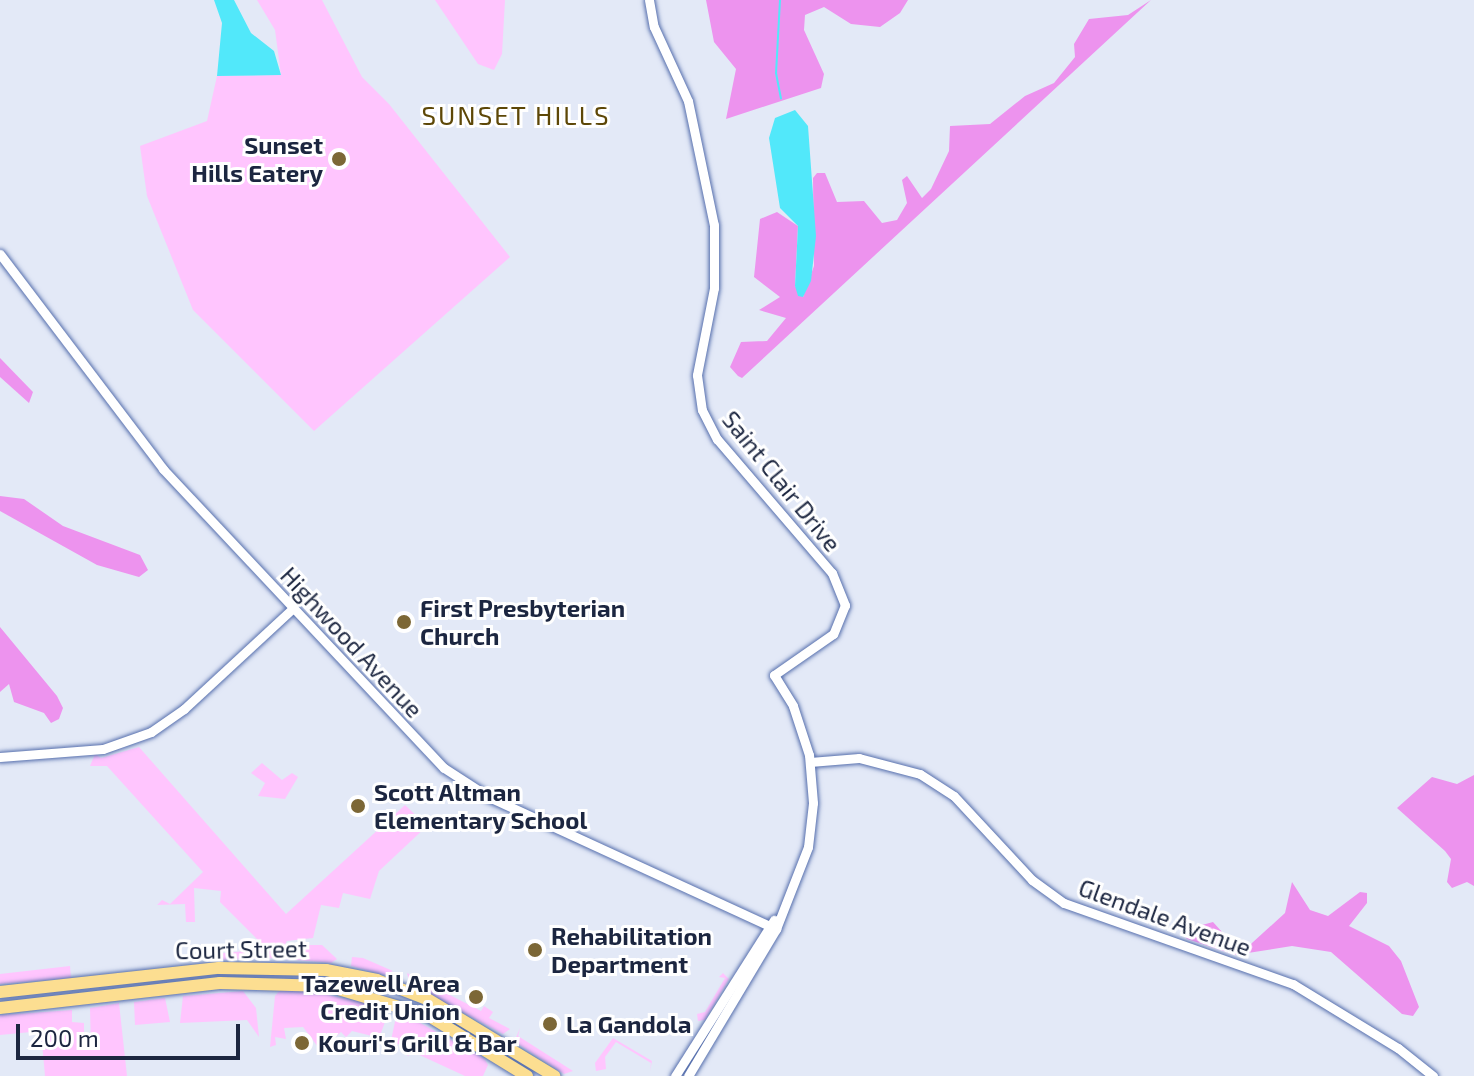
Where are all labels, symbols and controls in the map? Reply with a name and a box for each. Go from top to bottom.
district label: SUNSET HILLS [421,99,611,131]
place label: Sunset Hills Eatery [191,131,323,187]
marker: Sunset Hills Eatery [330,150,348,168]
street label: Saint Clair Drive [716,405,848,557]
street label: Highwood Avenue [275,561,429,723]
place label: First Presbyterian Church [420,594,625,650]
marker: First Presbyterian Church [395,613,413,631]
place label: Scott Altman Elementary School [374,778,588,834]
marker: Scott Altman Elementary School [349,797,367,815]
street label: Glendale Avenue [1075,872,1255,962]
place label: Rehabilitation Department [551,922,712,978]
street label: Court Street [175,933,307,965]
marker: Rehabilitation Department [526,941,544,959]
place label: Tazewell Area Credit Union [300,969,460,1025]
marker: Tazewell Area Credit Union [467,988,485,1006]
scale bar [20,1008,244,1058]
place label: La Gandola [566,1010,691,1038]
marker: La Gandola [541,1015,559,1033]
text: 200 m [30,1023,99,1052]
place label: Kouri's Grill & Bar [318,1029,517,1057]
marker: Kouri's Grill & Bar [293,1034,311,1052]

